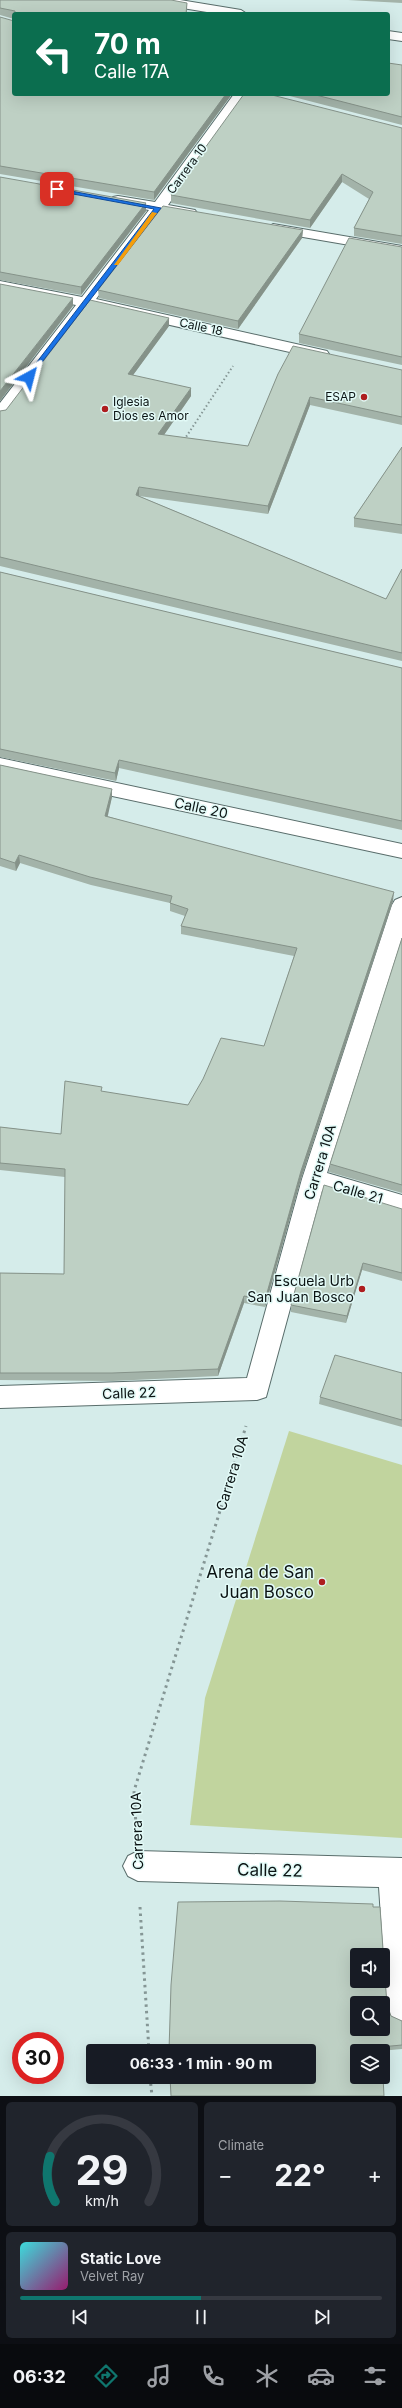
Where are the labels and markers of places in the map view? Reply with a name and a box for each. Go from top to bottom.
pin [40,172,74,206]
place label: ESAP [325,389,356,404]
marker: ESAP [359,392,369,402]
place label: Iglesia Dios es Amor [113,394,189,423]
marker: Iglesia Dios es Amor [100,404,110,414]
place label: Escuela Urb San Juan Bosco [247,1272,354,1305]
marker: Escuela Urb San Juan Bosco [357,1284,367,1294]
place label: Arena de San Juan Bosco [206,1562,314,1602]
marker: Arena de San Juan Bosco [317,1577,327,1587]

